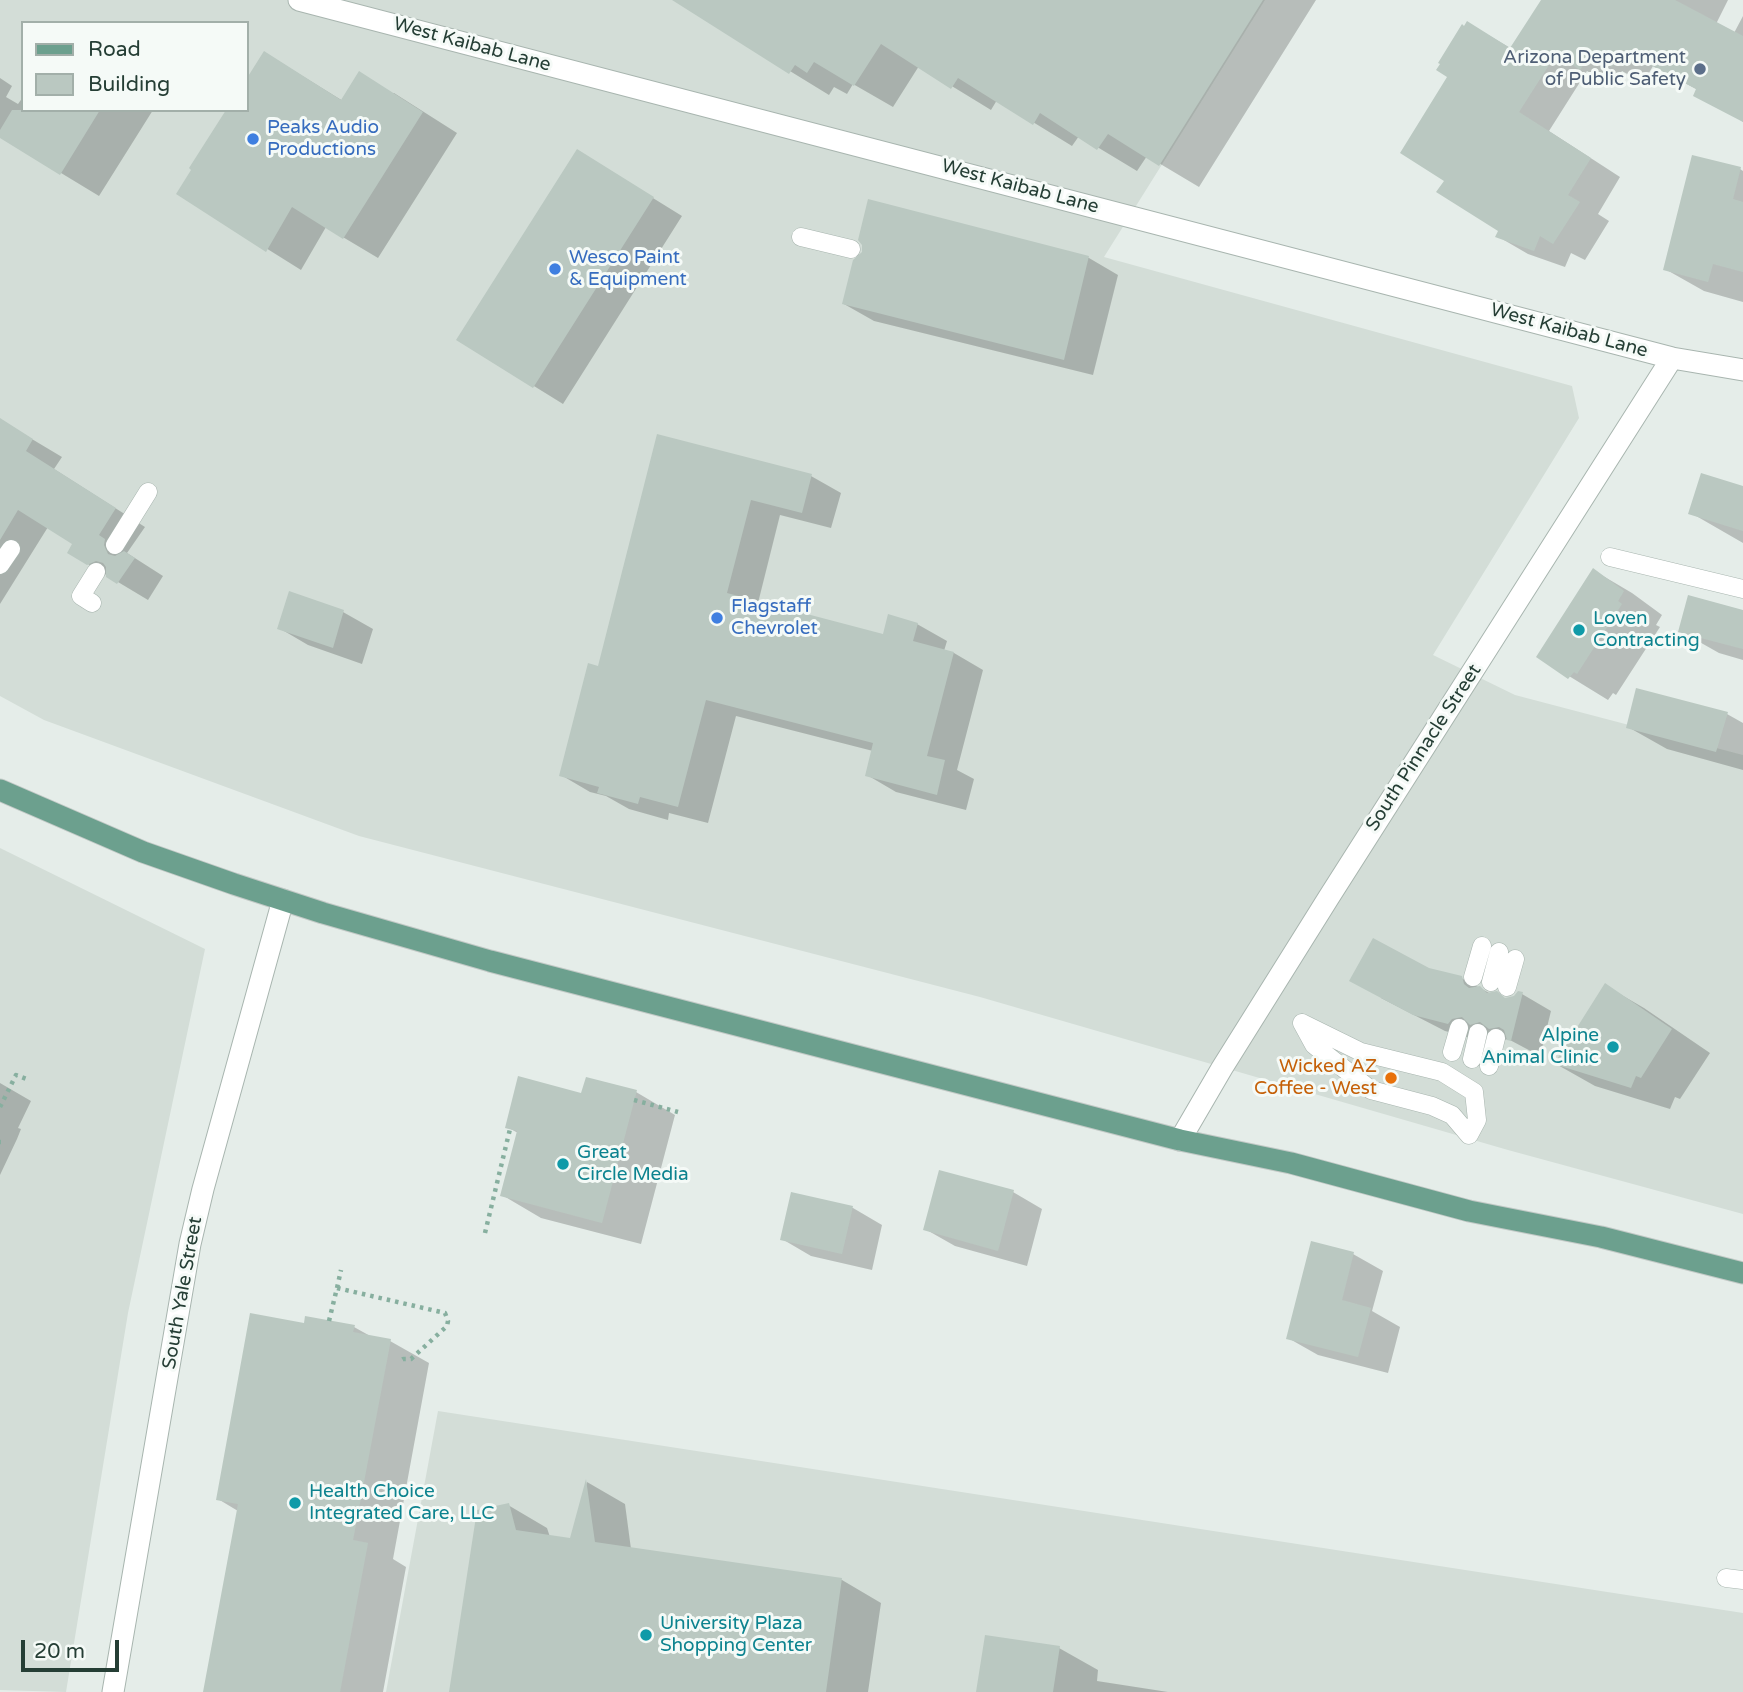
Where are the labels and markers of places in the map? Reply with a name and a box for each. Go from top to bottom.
place label: Arizona Department of Public Safety [1503,47,1686,91]
marker: Arizona Department of Public Safety [1692,61,1708,77]
place label: Peaks Audio Productions [267,117,379,161]
marker: Peaks Audio Productions [245,131,261,147]
place label: Wesco Paint & Equipment [569,247,687,291]
marker: Wesco Paint & Equipment [547,261,563,277]
place label: Flagstaff Chevrolet [731,596,818,640]
place label: Loven Contracting [1593,608,1700,652]
marker: Flagstaff Chevrolet [709,610,725,626]
marker: Loven Contracting [1571,622,1587,638]
place label: Alpine Animal Clinic [1482,1025,1599,1069]
marker: Alpine Animal Clinic [1605,1039,1621,1055]
place label: Wicked AZ Coffee - West [1254,1056,1377,1100]
marker: Wicked AZ Coffee - West [1383,1070,1399,1086]
place label: Great Circle Media [577,1142,689,1186]
marker: Great Circle Media [555,1156,571,1172]
place label: Health Choice Integrated Care, LLC [309,1481,495,1525]
marker: Health Choice Integrated Care, LLC [287,1495,303,1511]
place label: University Plaza Shopping Center [660,1613,812,1657]
marker: University Plaza Shopping Center [638,1627,654,1643]

